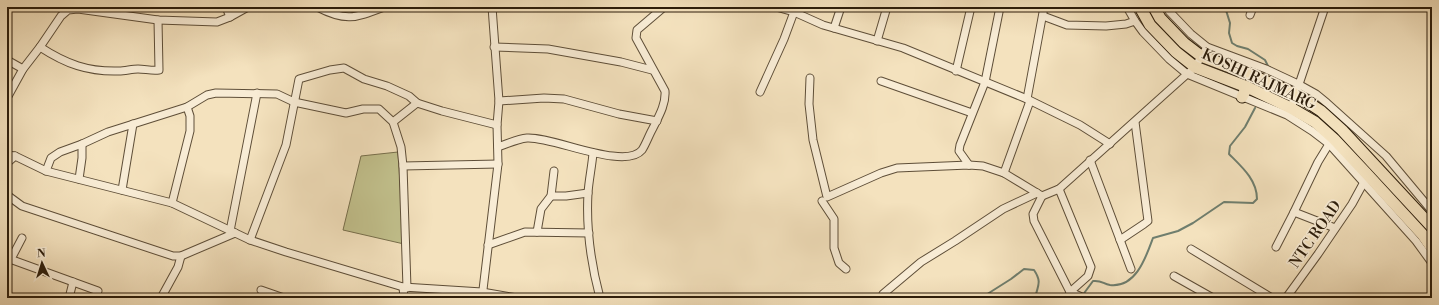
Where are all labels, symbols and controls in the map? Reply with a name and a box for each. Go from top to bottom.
street label: KOSHI RAJMARG [1199,45,1319,114]
street label: NTC ROAD [1285,197,1346,272]
north arrow [22,243,62,283]
text: N [37,247,46,261]

